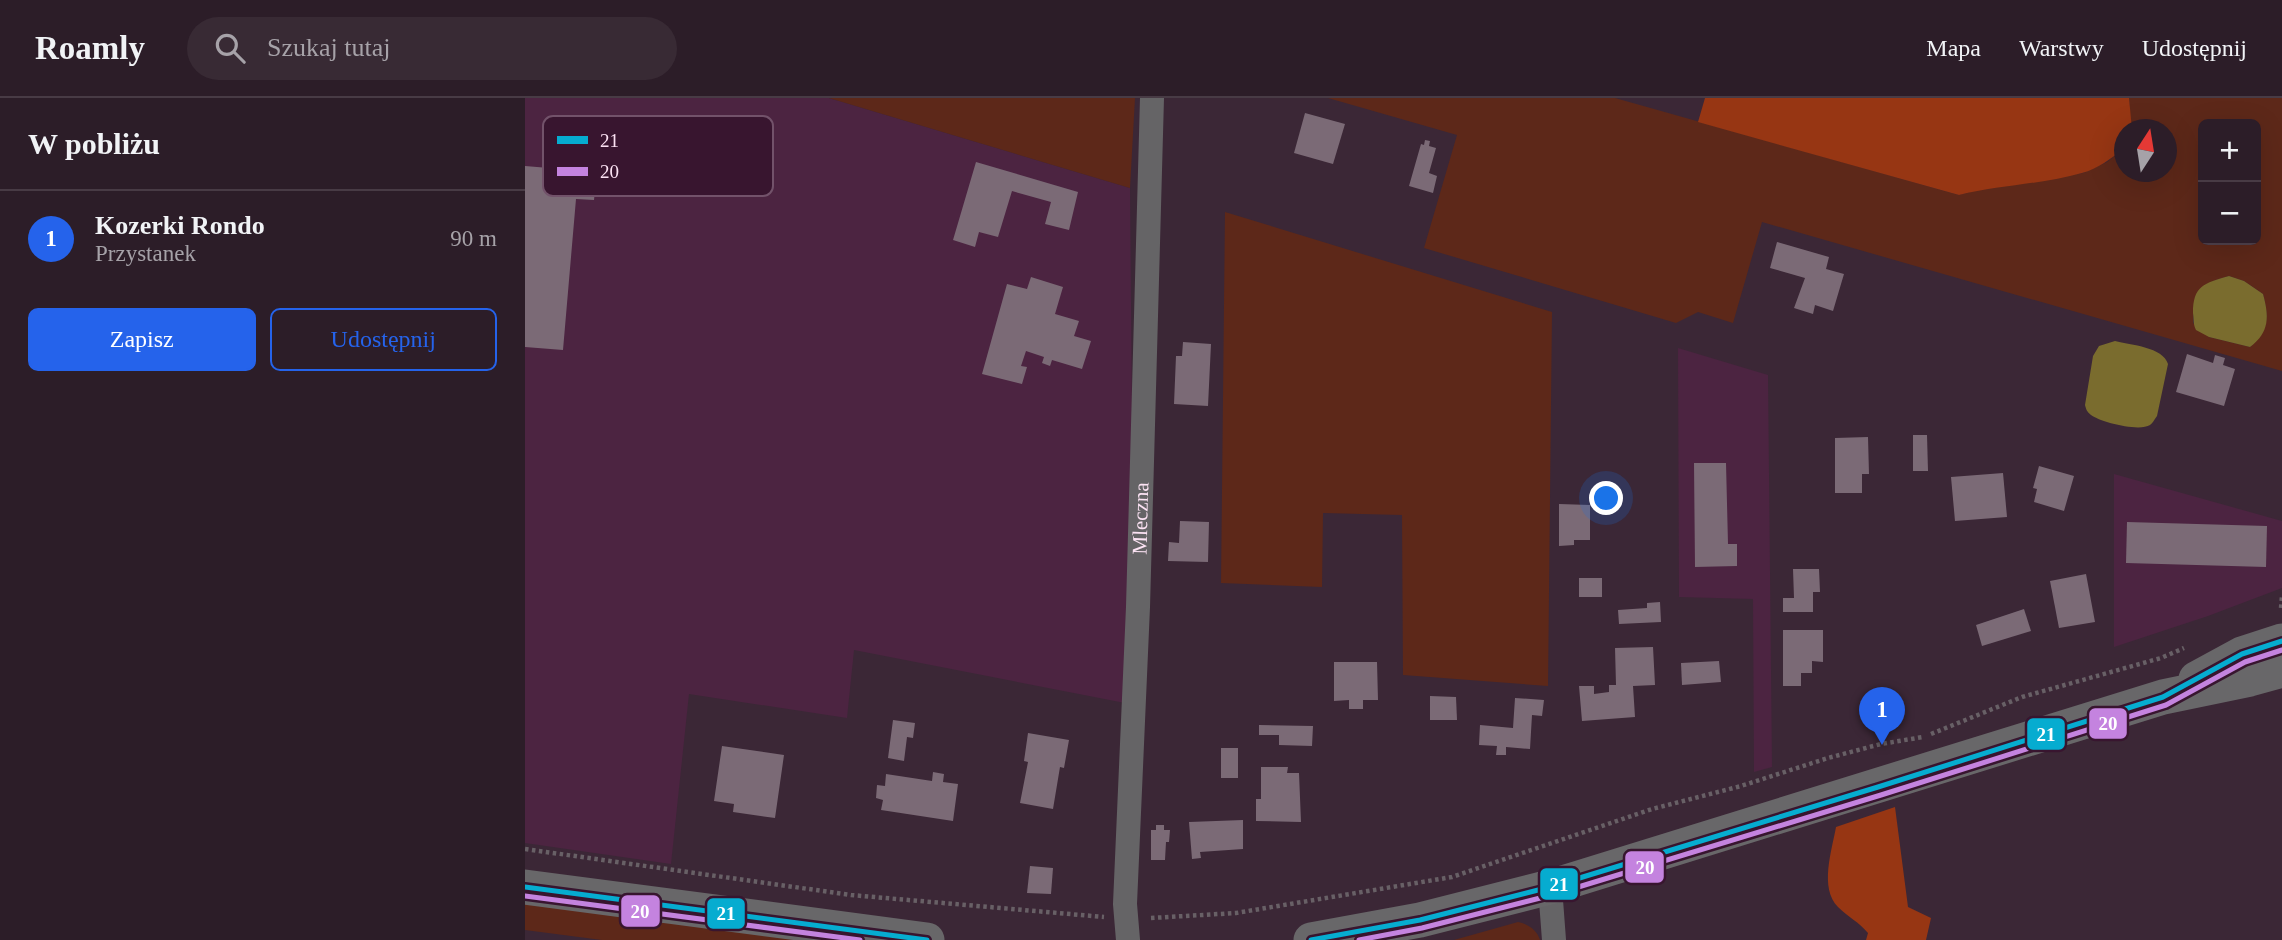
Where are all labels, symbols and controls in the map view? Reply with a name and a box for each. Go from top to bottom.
search box [187,17,677,80]
icon: search [211,29,249,67]
text: Roamly [35,30,145,66]
text: Szukaj tutaj [267,33,390,62]
text: Mapa [1926,35,1981,61]
text: Warstwy [2019,35,2104,61]
text: Udostępnij [2142,35,2247,61]
legend [543,116,773,196]
north arrow [2114,119,2177,182]
map controls [2198,119,2261,245]
button: + [2198,119,2261,182]
text: W pobliżu [28,127,160,160]
text: 21 [600,130,619,151]
text: 20 [600,161,619,182]
button: − [2198,182,2261,245]
text: Kozerki Rondo [95,211,265,240]
text: 1 [45,226,57,251]
text: 90 m [450,226,497,251]
text: Przystanek [95,241,196,266]
button: Zapisz [28,308,256,371]
button: Udostępnij [270,308,497,371]
street label: Mleczna [1127,481,1153,555]
your location [1589,481,1623,515]
pin: 1 [1859,687,1905,745]
line badge: 20 [2088,707,2128,740]
text: 20 [2099,713,2118,734]
line badge: 21 [2026,717,2066,751]
text: 21 [2037,724,2056,745]
line badge: 20 [1624,850,1665,884]
text: 20 [1636,857,1655,878]
line badge: 21 [1539,867,1579,901]
text: 21 [1550,874,1569,895]
line badge: 20 [620,894,661,928]
line badge: 21 [706,897,746,930]
text: 20 [631,901,650,922]
text: 21 [717,903,736,924]

